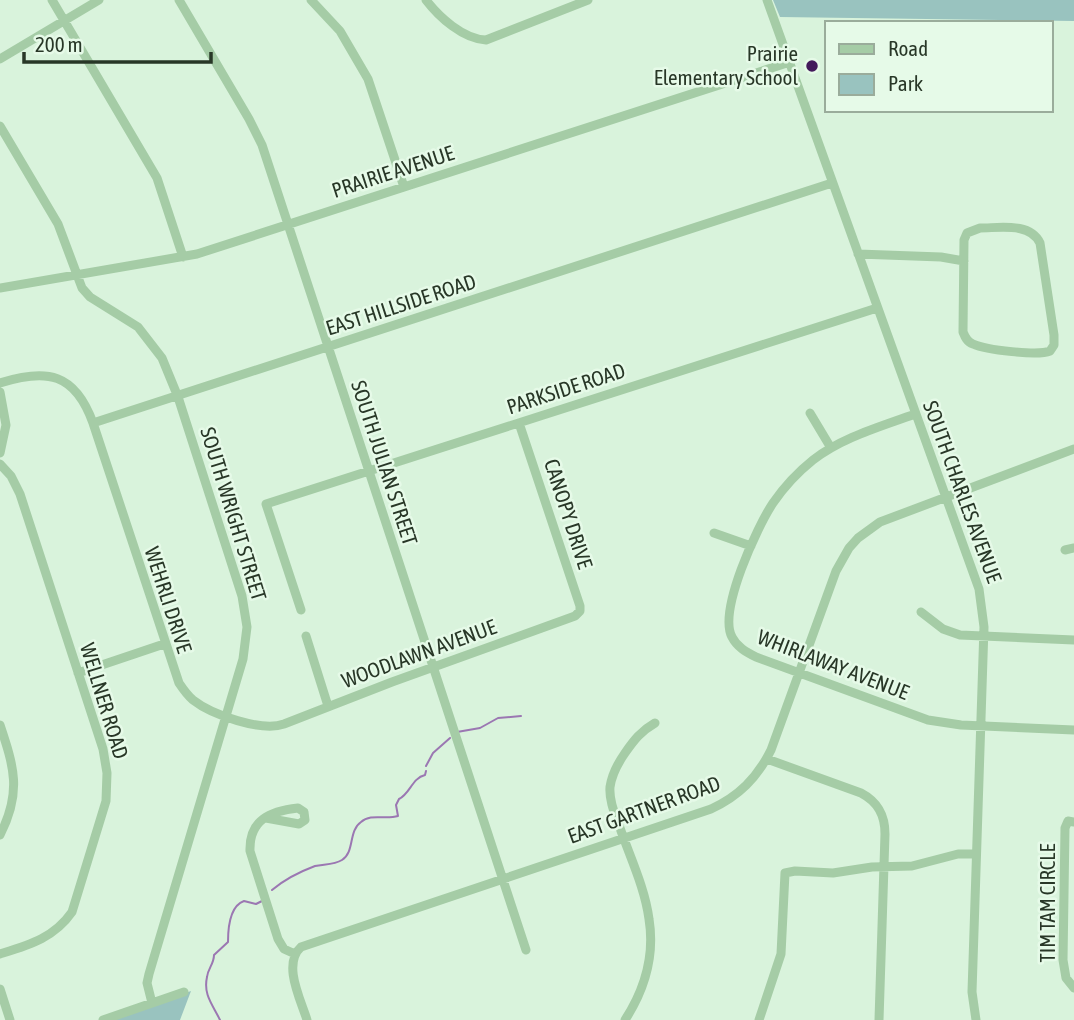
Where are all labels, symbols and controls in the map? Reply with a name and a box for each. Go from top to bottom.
scale bar [24,21,212,65]
legend [825,21,1053,112]
text: 200 m [35,32,83,56]
text: Road [888,36,928,60]
place label: Prairie Elementary School [654,41,798,89]
marker: Prairie Elementary School [804,58,820,74]
text: Park [888,71,923,95]
street label: PRAIRIE AVENUE [329,140,457,202]
street label: EAST HILLSIDE ROAD [323,268,479,340]
street label: PARKSIDE ROAD [504,358,628,418]
street label: SOUTH JULIAN STREET [347,377,423,548]
street label: SOUTH CHARLES AVENUE [919,397,1007,586]
street label: SOUTH WRIGHT STREET [196,424,272,603]
street label: CANOPY DRIVE [540,456,598,572]
street label: WEHRLI DRIVE [141,544,197,656]
street label: WOODLAWN AVENUE [338,614,499,692]
street label: WHIRLAWAY AVENUE [754,624,913,704]
street label: WELLNER ROAD [76,640,134,761]
street label: EAST GARTNER ROAD [564,770,723,848]
street label: TIM TAM CIRCLE [1035,844,1059,962]

